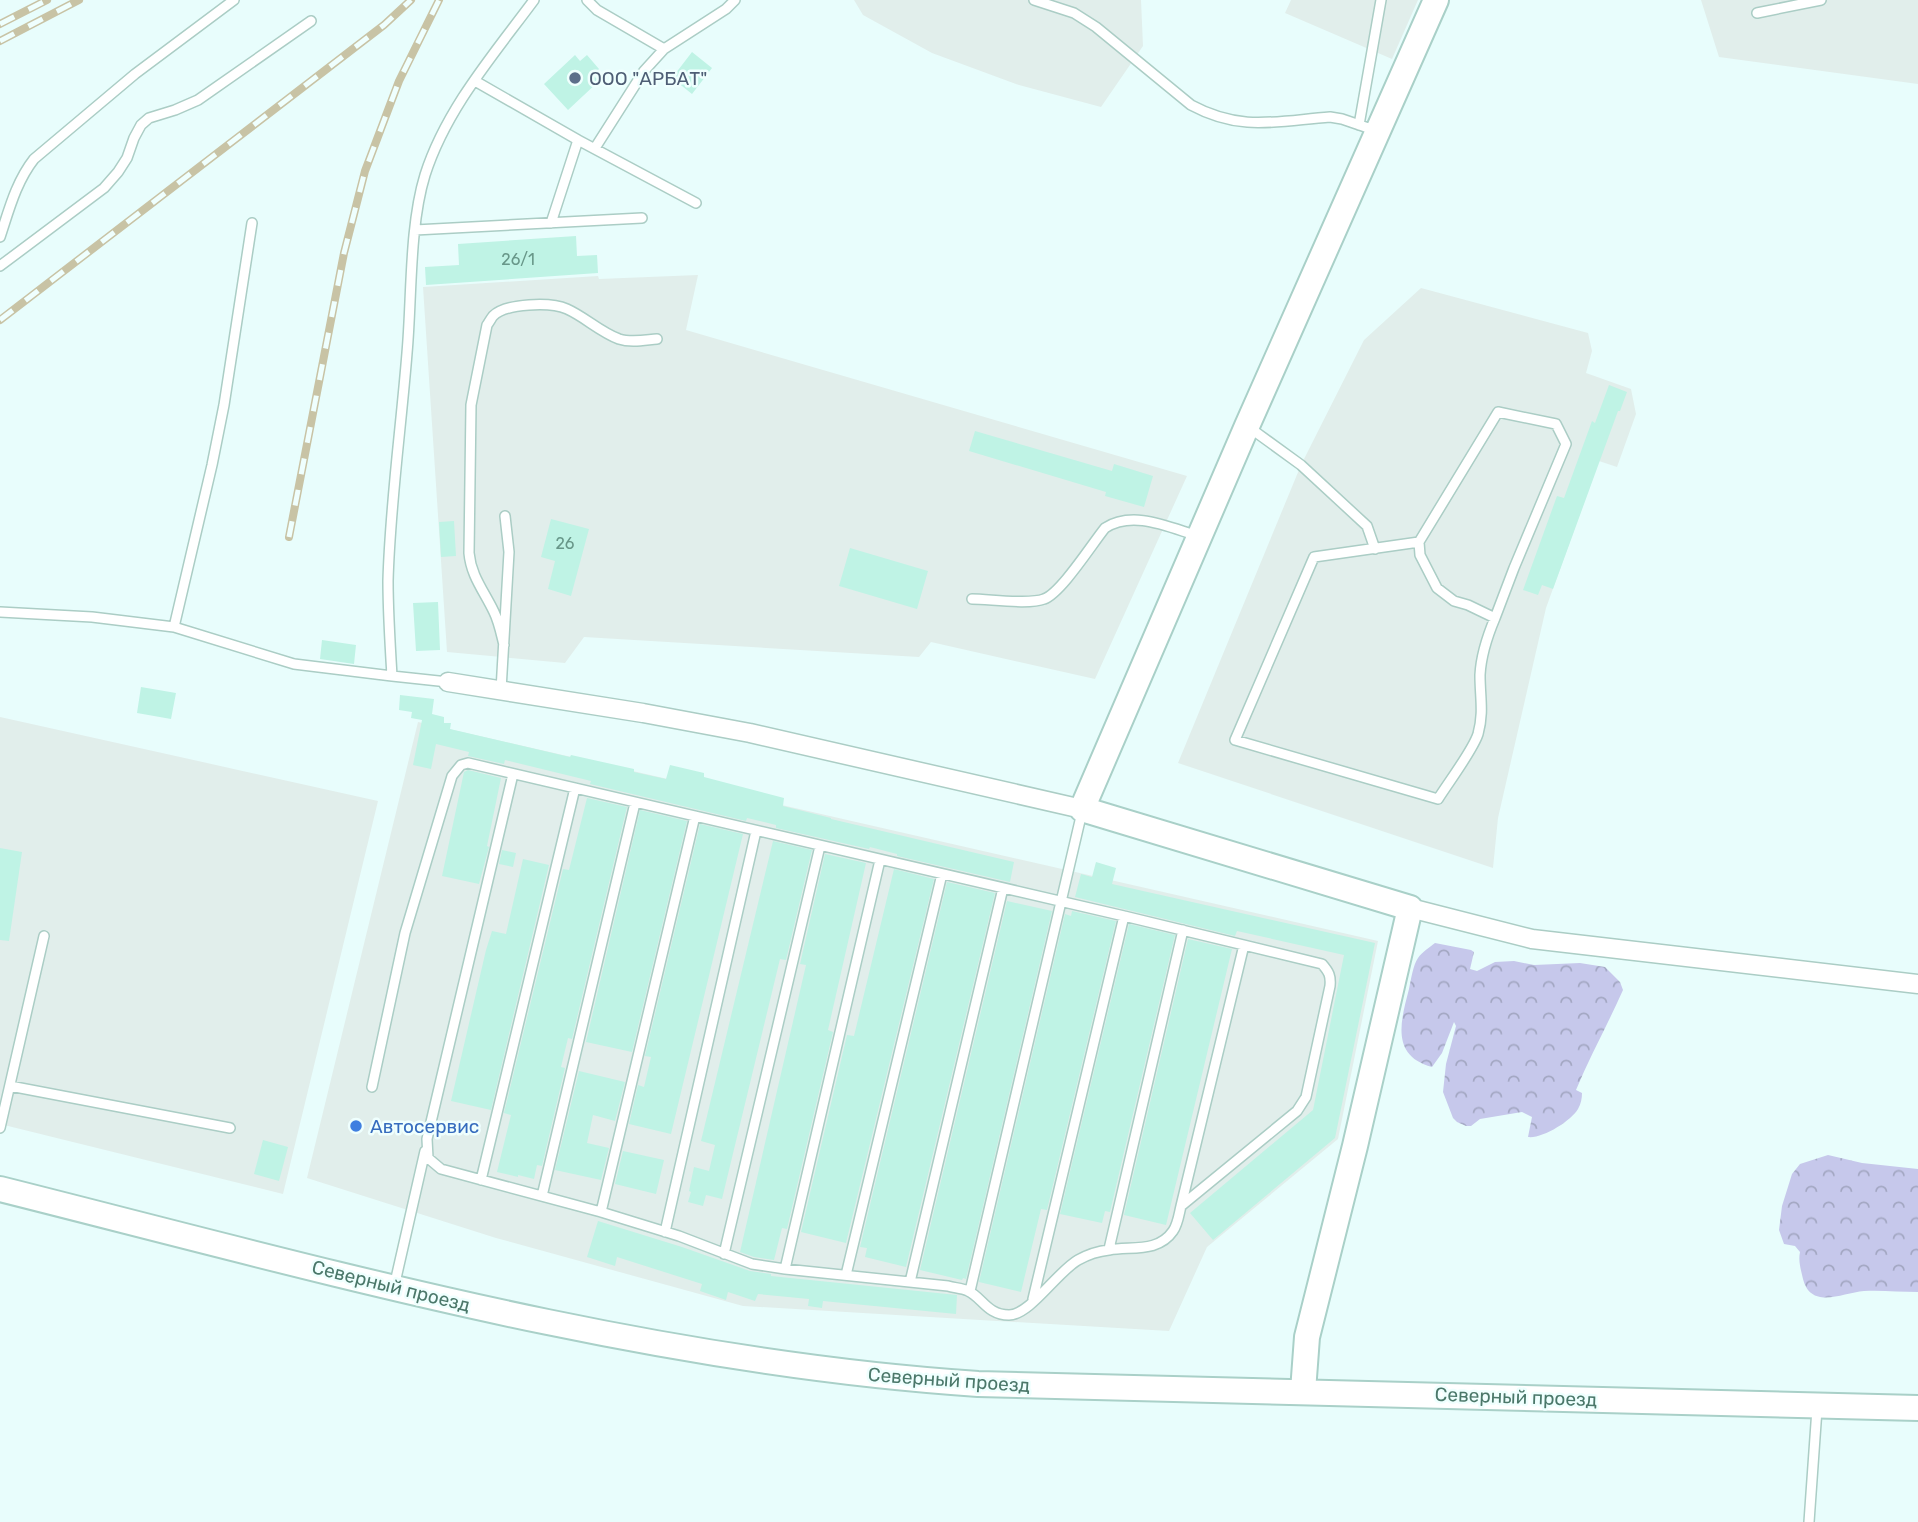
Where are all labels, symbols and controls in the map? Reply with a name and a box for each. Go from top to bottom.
place label: ООО "АРБАТ" [589,67,707,90]
marker: ООО "АРБАТ" [567,70,583,86]
house number: 26/1 [501,250,535,269]
house number: 26 [555,534,575,553]
place label: Автосервис [370,1115,479,1138]
marker: Автосервис [348,1118,364,1134]
street label: Северный проезд [309,1255,473,1317]
street label: Северный проезд [867,1363,1031,1397]
street label: Северный проезд [1434,1383,1598,1411]

